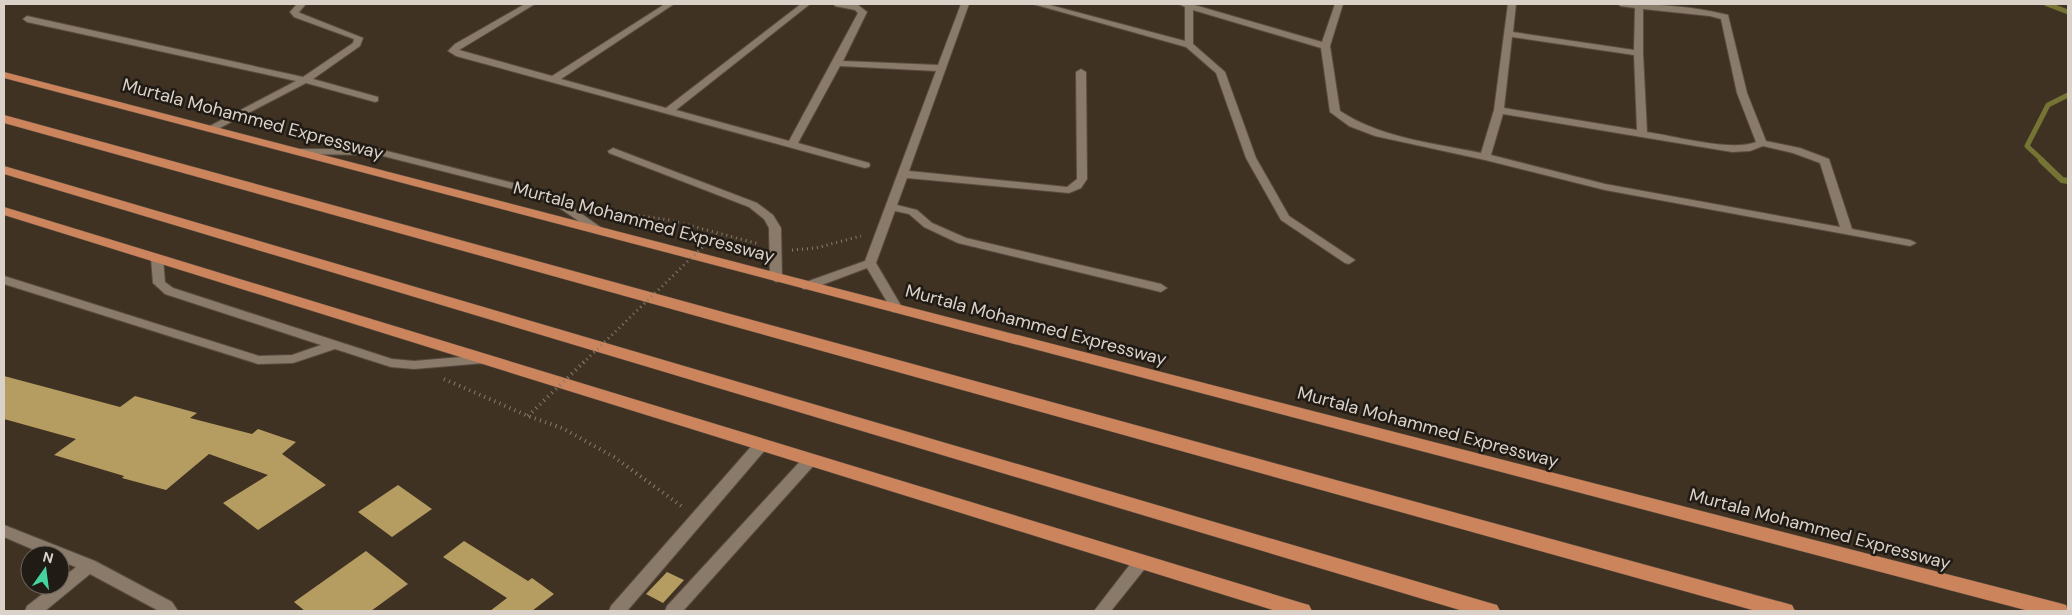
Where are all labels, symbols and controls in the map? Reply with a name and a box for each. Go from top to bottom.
street label: Murtala Mohammed Expressway [120,73,386,165]
street label: Murtala Mohammed Expressway [511,176,777,268]
street label: Murtala Mohammed Expressway [903,279,1169,371]
street label: Murtala Mohammed Expressway [1295,381,1561,473]
street label: Murtala Mohammed Expressway [1687,483,1953,575]
north arrow [20,545,70,595]
text: N [41,547,55,567]

